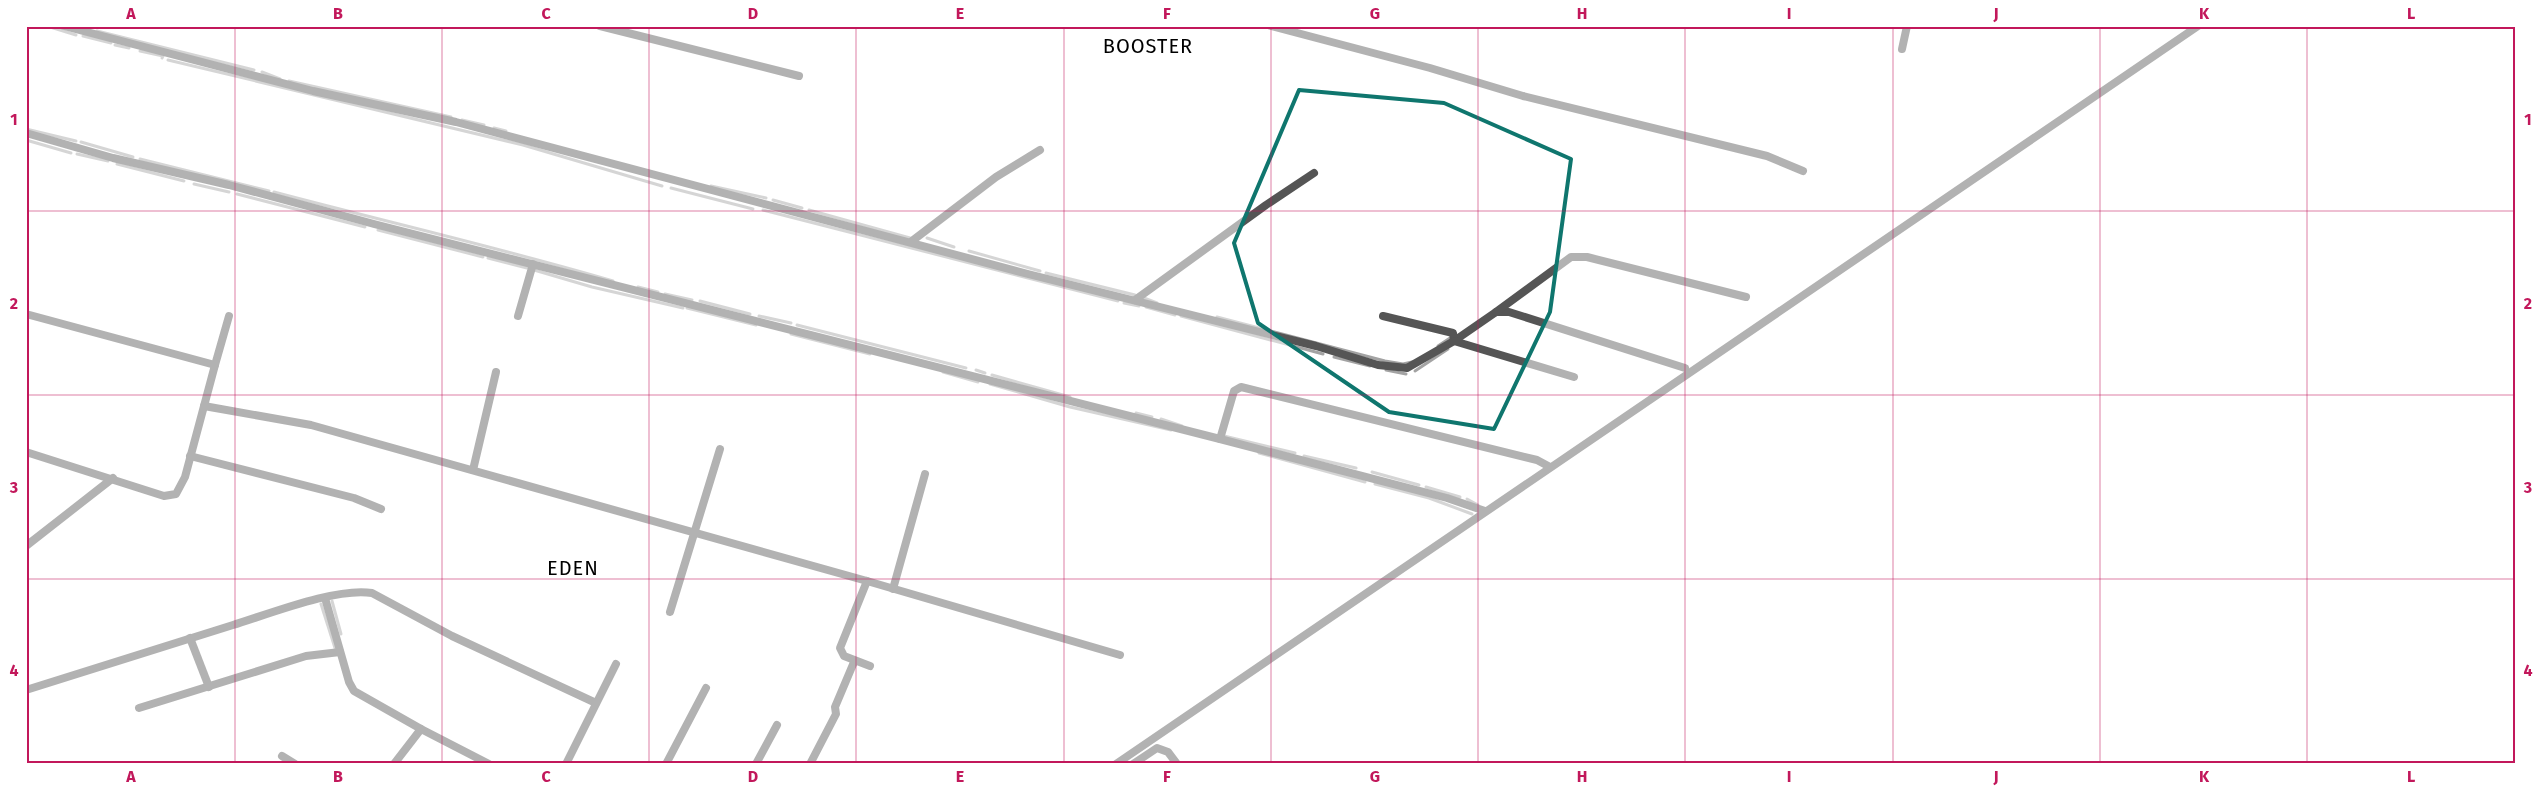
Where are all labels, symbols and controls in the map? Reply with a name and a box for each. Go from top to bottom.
text: A [125,4,136,23]
text: B [333,4,343,23]
text: C [541,4,551,23]
text: D [748,4,758,23]
text: E [956,4,964,23]
text: F [1163,4,1171,23]
text: G [1370,4,1380,23]
text: H [1577,4,1587,23]
text: I [1787,4,1791,23]
text: J [1992,4,1999,23]
text: K [2199,4,2210,23]
text: L [2407,4,2415,23]
district label: BOOSTER [1103,34,1193,58]
text: 1 [10,110,18,129]
text: 1 [2524,110,2532,129]
text: 2 [10,294,18,313]
text: 2 [2524,294,2532,313]
text: 3 [9,478,18,497]
text: 3 [2523,478,2532,497]
district label: EDEN [547,556,599,580]
text: 4 [9,661,19,680]
text: 4 [2523,661,2533,680]
text: A [125,767,136,786]
text: B [333,767,343,786]
text: C [541,767,551,786]
text: D [748,767,758,786]
text: E [956,767,964,786]
text: F [1163,767,1171,786]
text: G [1370,767,1380,786]
text: H [1577,767,1587,786]
text: I [1787,767,1791,786]
text: J [1992,767,1999,786]
text: K [2199,767,2210,786]
text: L [2407,767,2415,786]

